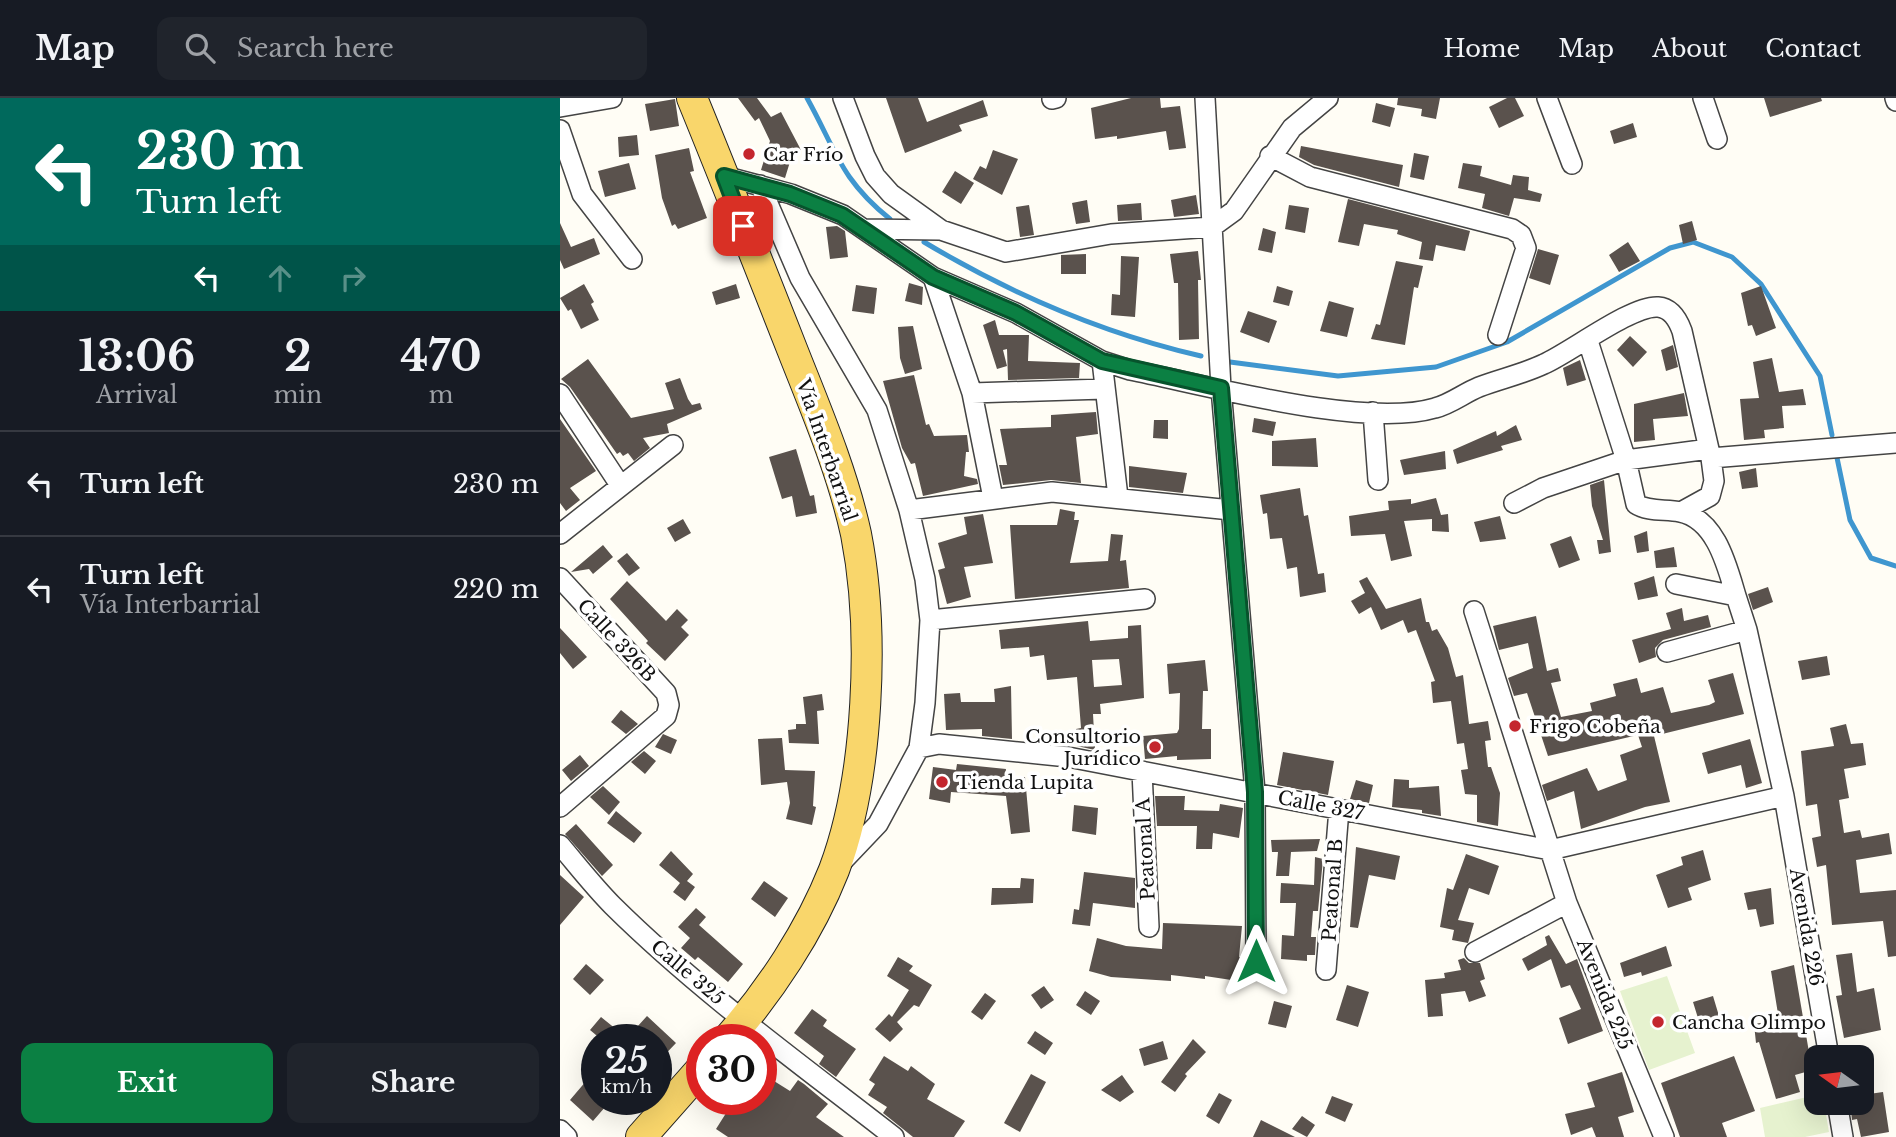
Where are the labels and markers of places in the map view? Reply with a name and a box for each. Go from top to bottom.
place label: Car Frío [763,143,843,166]
marker: Car Frío [741,146,757,162]
pin [713,196,773,256]
place label: Frigo Cobeña [1529,715,1661,738]
marker: Frigo Cobeña [1507,718,1523,734]
place label: Consultorio Jurídico [1025,725,1141,770]
marker: Consultorio Jurídico [1147,739,1163,755]
place label: Tienda Lupita [956,771,1094,794]
marker: Tienda Lupita [934,774,950,790]
place label: Cancha Olimpo [1672,1011,1826,1034]
marker: Cancha Olimpo [1650,1014,1666,1030]

